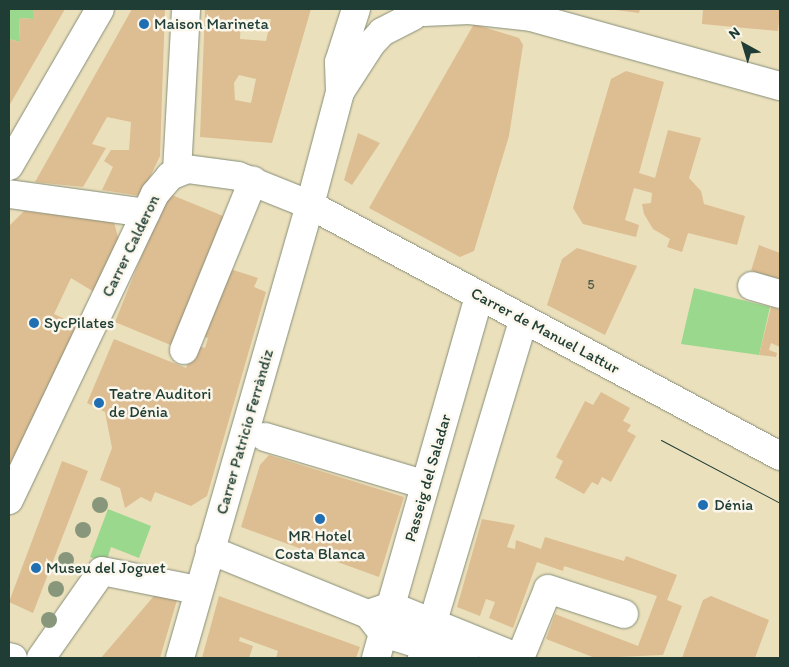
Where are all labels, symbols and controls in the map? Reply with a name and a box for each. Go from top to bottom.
place label: Maison Marineta [154,14,268,34]
marker: Maison Marineta [138,18,150,30]
north arrow [719,20,769,70]
text: N [725,23,743,43]
street label: Carrer Calderon [98,192,164,300]
house number: 5 [587,277,595,293]
street label: Carrer de Manuel Lattur [467,284,623,378]
place label: SycPilates [44,313,114,333]
marker: SycPilates [28,317,40,329]
street label: Carrer Patricio Ferràndiz [212,348,278,516]
place label: Teatre Auditori de Dénia [109,384,212,422]
marker: Teatre Auditori de Dénia [93,397,105,409]
street label: Passeig del Saladar [401,412,455,544]
place label: Dénia [714,495,753,515]
marker: Dénia [696,498,710,512]
marker: MR Hotel Costa Blanca [314,513,326,525]
place label: MR Hotel Costa Blanca [275,526,365,564]
place label: Museu del Joguet [46,558,165,578]
marker: Museu del Joguet [30,562,42,574]

